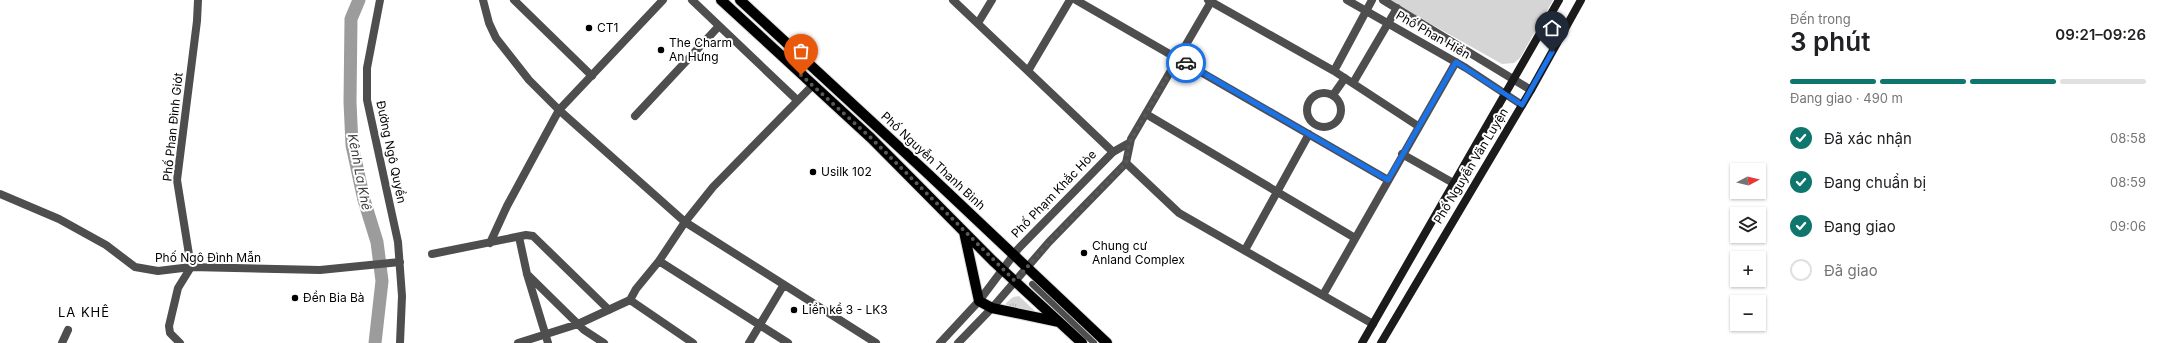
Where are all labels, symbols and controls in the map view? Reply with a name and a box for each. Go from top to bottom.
street label: Phố Phan Hiền [1393,7,1473,62]
pin [1535,11,1569,52]
text: Đến trong [1790,11,1851,27]
icon: home [1541,17,1563,39]
place label: CT1 [597,20,618,35]
marker: CT1 [584,23,594,33]
text: 09:21–09:26 [2055,25,2146,44]
text: 3 phút [1790,26,1870,57]
pin [784,34,818,75]
place label: The Charm An Hưng [669,35,732,64]
icon: bag [790,40,812,62]
courier [1166,43,1206,83]
marker: The Charm An Hưng [656,45,666,55]
icon: car [1175,52,1197,74]
street label: Phố Phan Đình Giót [159,72,186,182]
text: Đang giao · 490 m [1790,90,1903,106]
street label: Đường Ngô Quyền [373,99,410,205]
street label: Phố Nguyễn Văn Luyện [1430,105,1511,226]
street label: Phố Nguyễn Thanh Bình [878,108,989,213]
icon: check [1790,127,1812,149]
text: Đã xác nhận [1824,129,1912,148]
text: 08:58 [2110,130,2146,146]
water label: Kênh La Khê [345,132,375,212]
street label: Phố Phạm Khắc Hòe [1008,147,1099,241]
north arrow [1730,163,1766,199]
map controls [1730,163,1766,331]
place label: Usilk 102 [821,164,872,179]
marker: Usilk 102 [808,167,818,177]
icon: check [1790,171,1812,193]
text: Đang chuẩn bị [1824,173,1926,192]
text: 08:59 [2110,174,2146,190]
button: layers [1730,207,1766,243]
icon: check [1790,215,1812,237]
text: Đang giao [1824,217,1896,236]
text: 09:06 [2110,218,2146,234]
place label: Chung cư Anland Complex [1092,238,1185,267]
marker: Chung cư Anland Complex [1079,248,1089,258]
street label: Phố Ngô Đình Mẫn [155,250,261,265]
button: + [1730,251,1766,287]
text: Đã giao [1824,261,1878,280]
place label: Đền Bia Bà [303,290,365,305]
marker: Đền Bia Bà [290,293,300,303]
button: − [1730,295,1766,331]
place label: Liền kề 3 - LK3 [802,302,888,317]
district label: LA KHÊ [58,304,110,320]
marker: Liền kề 3 - LK3 [789,305,799,315]

